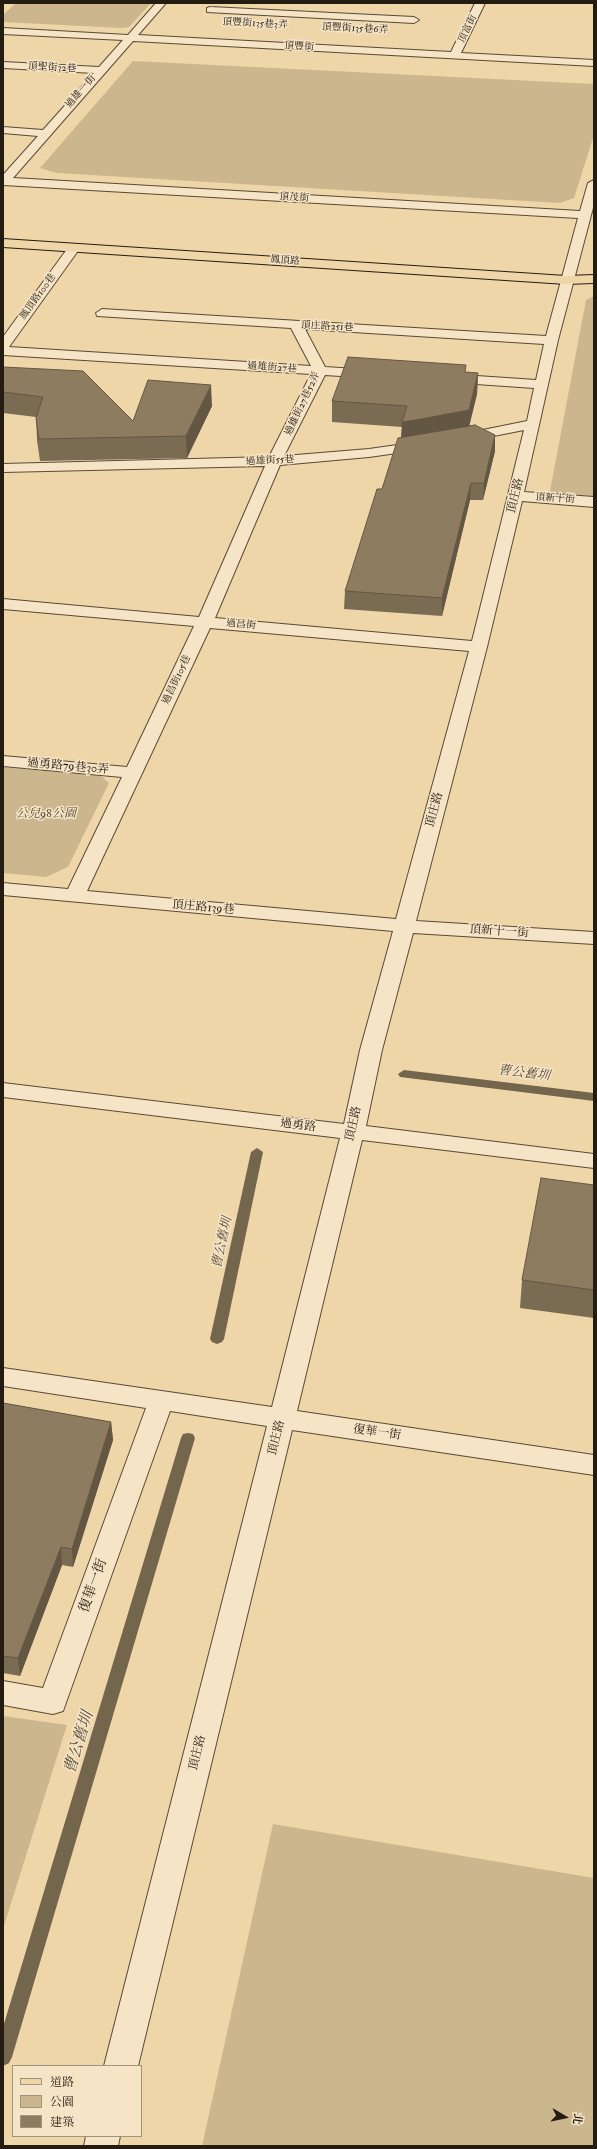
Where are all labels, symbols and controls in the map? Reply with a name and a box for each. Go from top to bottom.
street label: 頂富街 [456,13,480,45]
street label: 頂豐街135巷3弄 [222,16,288,32]
street label: 頂豐街135巷6弄 [321,21,389,37]
street label: 頂豐街 [284,40,314,54]
street label: 頂聖街32巷 [27,61,77,75]
street label: 過雄一街 [63,73,99,111]
street label: 頂茂街 [279,191,309,205]
street label: 鳳頂路 [270,254,300,268]
street label: 鳳頂路100巷 [17,272,59,322]
street label: 頂庄路251巷 [300,320,354,334]
street label: 過雄街27巷 [247,360,297,376]
street label: 過雄街27巷52弄 [283,370,323,438]
street label: 過雄街55巷 [245,454,295,468]
street label: 頂庄路 [505,477,527,515]
street label: 頂新十街 [535,492,575,506]
street label: 過昌街 [226,618,256,632]
street label: 過昌街105巷 [160,653,194,707]
street label: 過勇路79巷30弄 [26,756,110,778]
street label: 頂庄路 [423,791,447,829]
park label: 公兒98公園 [16,807,76,821]
street label: 頂庄路139巷 [171,898,235,918]
street label: 頂新十一街 [469,923,529,941]
water label: 曹公舊圳 [497,1063,551,1085]
street label: 頂庄路 [343,1105,365,1143]
street label: 過勇路 [279,1117,317,1135]
water label: 曹公舊圳 [210,1216,236,1270]
street label: 頂庄路 [266,1419,288,1457]
street label: 復華一街 [352,1423,402,1443]
street label: 復華一街 [77,1557,111,1615]
water label: 曹公舊圳 [61,1710,99,1776]
street label: 頂庄路 [187,1734,209,1772]
legend [12,2065,142,2137]
text: 道路 [50,2075,74,2090]
text: 公園 [50,2095,74,2110]
north arrow [545,2097,585,2137]
text: 北 [570,2113,585,2125]
text: 建築 [50,2115,74,2130]

